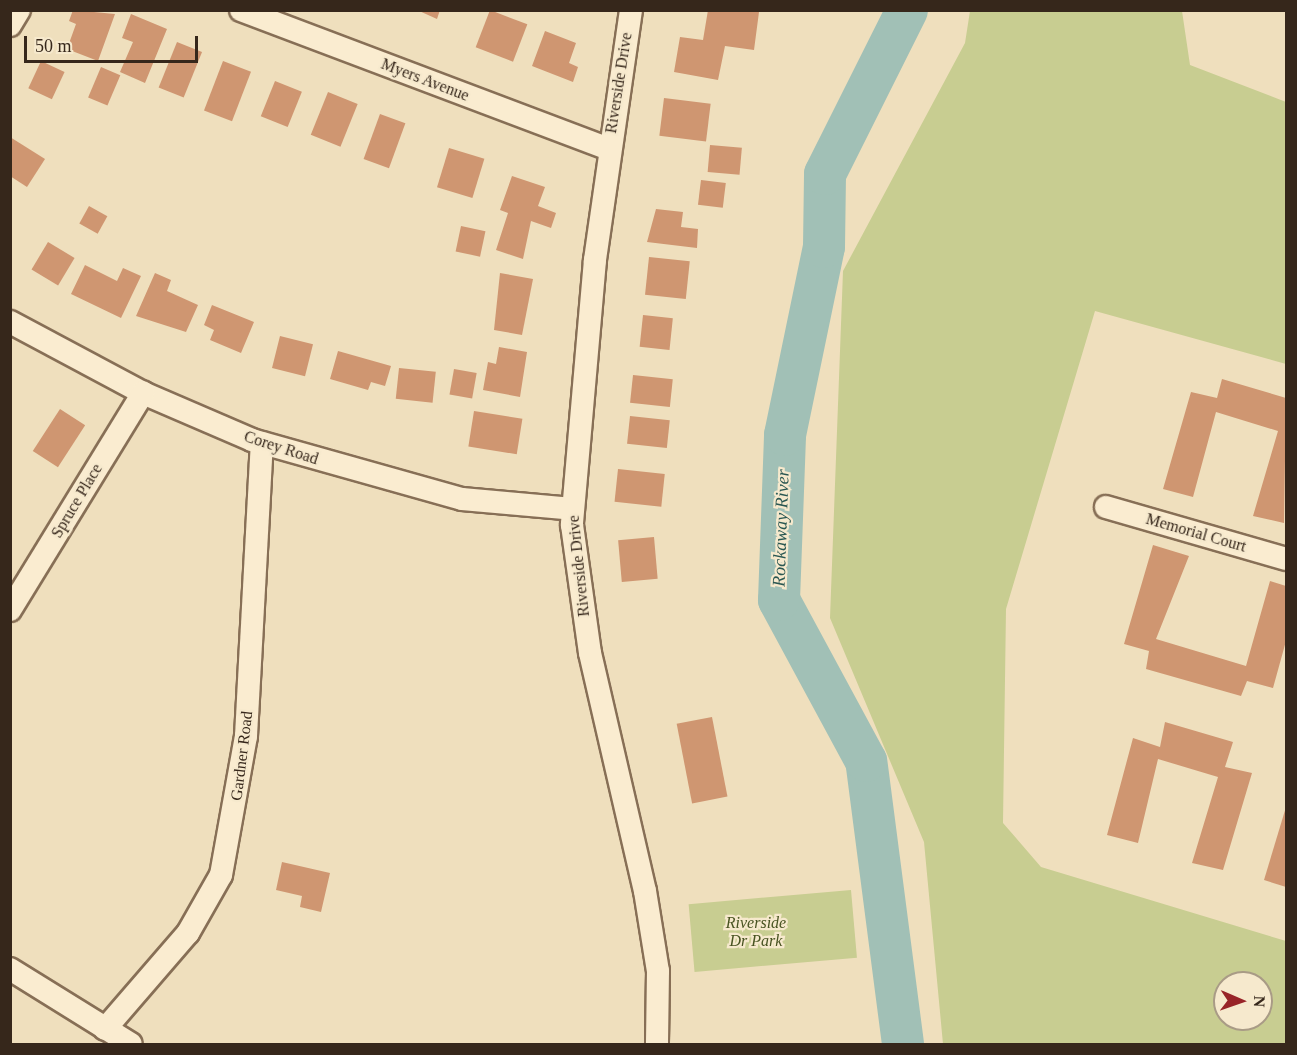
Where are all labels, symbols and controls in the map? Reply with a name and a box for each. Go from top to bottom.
scale bar [27,24,201,62]
street label: Riverside Drive [602,31,636,135]
text: 50 m [35,36,72,56]
street label: Myers Avenue [378,54,472,106]
street label: Corey Road [241,427,321,469]
street label: Spruce Place [47,460,107,542]
water label: Rockaway River [768,469,794,587]
street label: Memorial Court [1144,510,1248,556]
street label: Riverside Drive [564,514,594,618]
street label: Gardner Road [227,710,257,802]
park label: Riverside Dr Park [726,913,786,951]
north arrow [1213,971,1273,1031]
text: N [1251,996,1268,1008]

